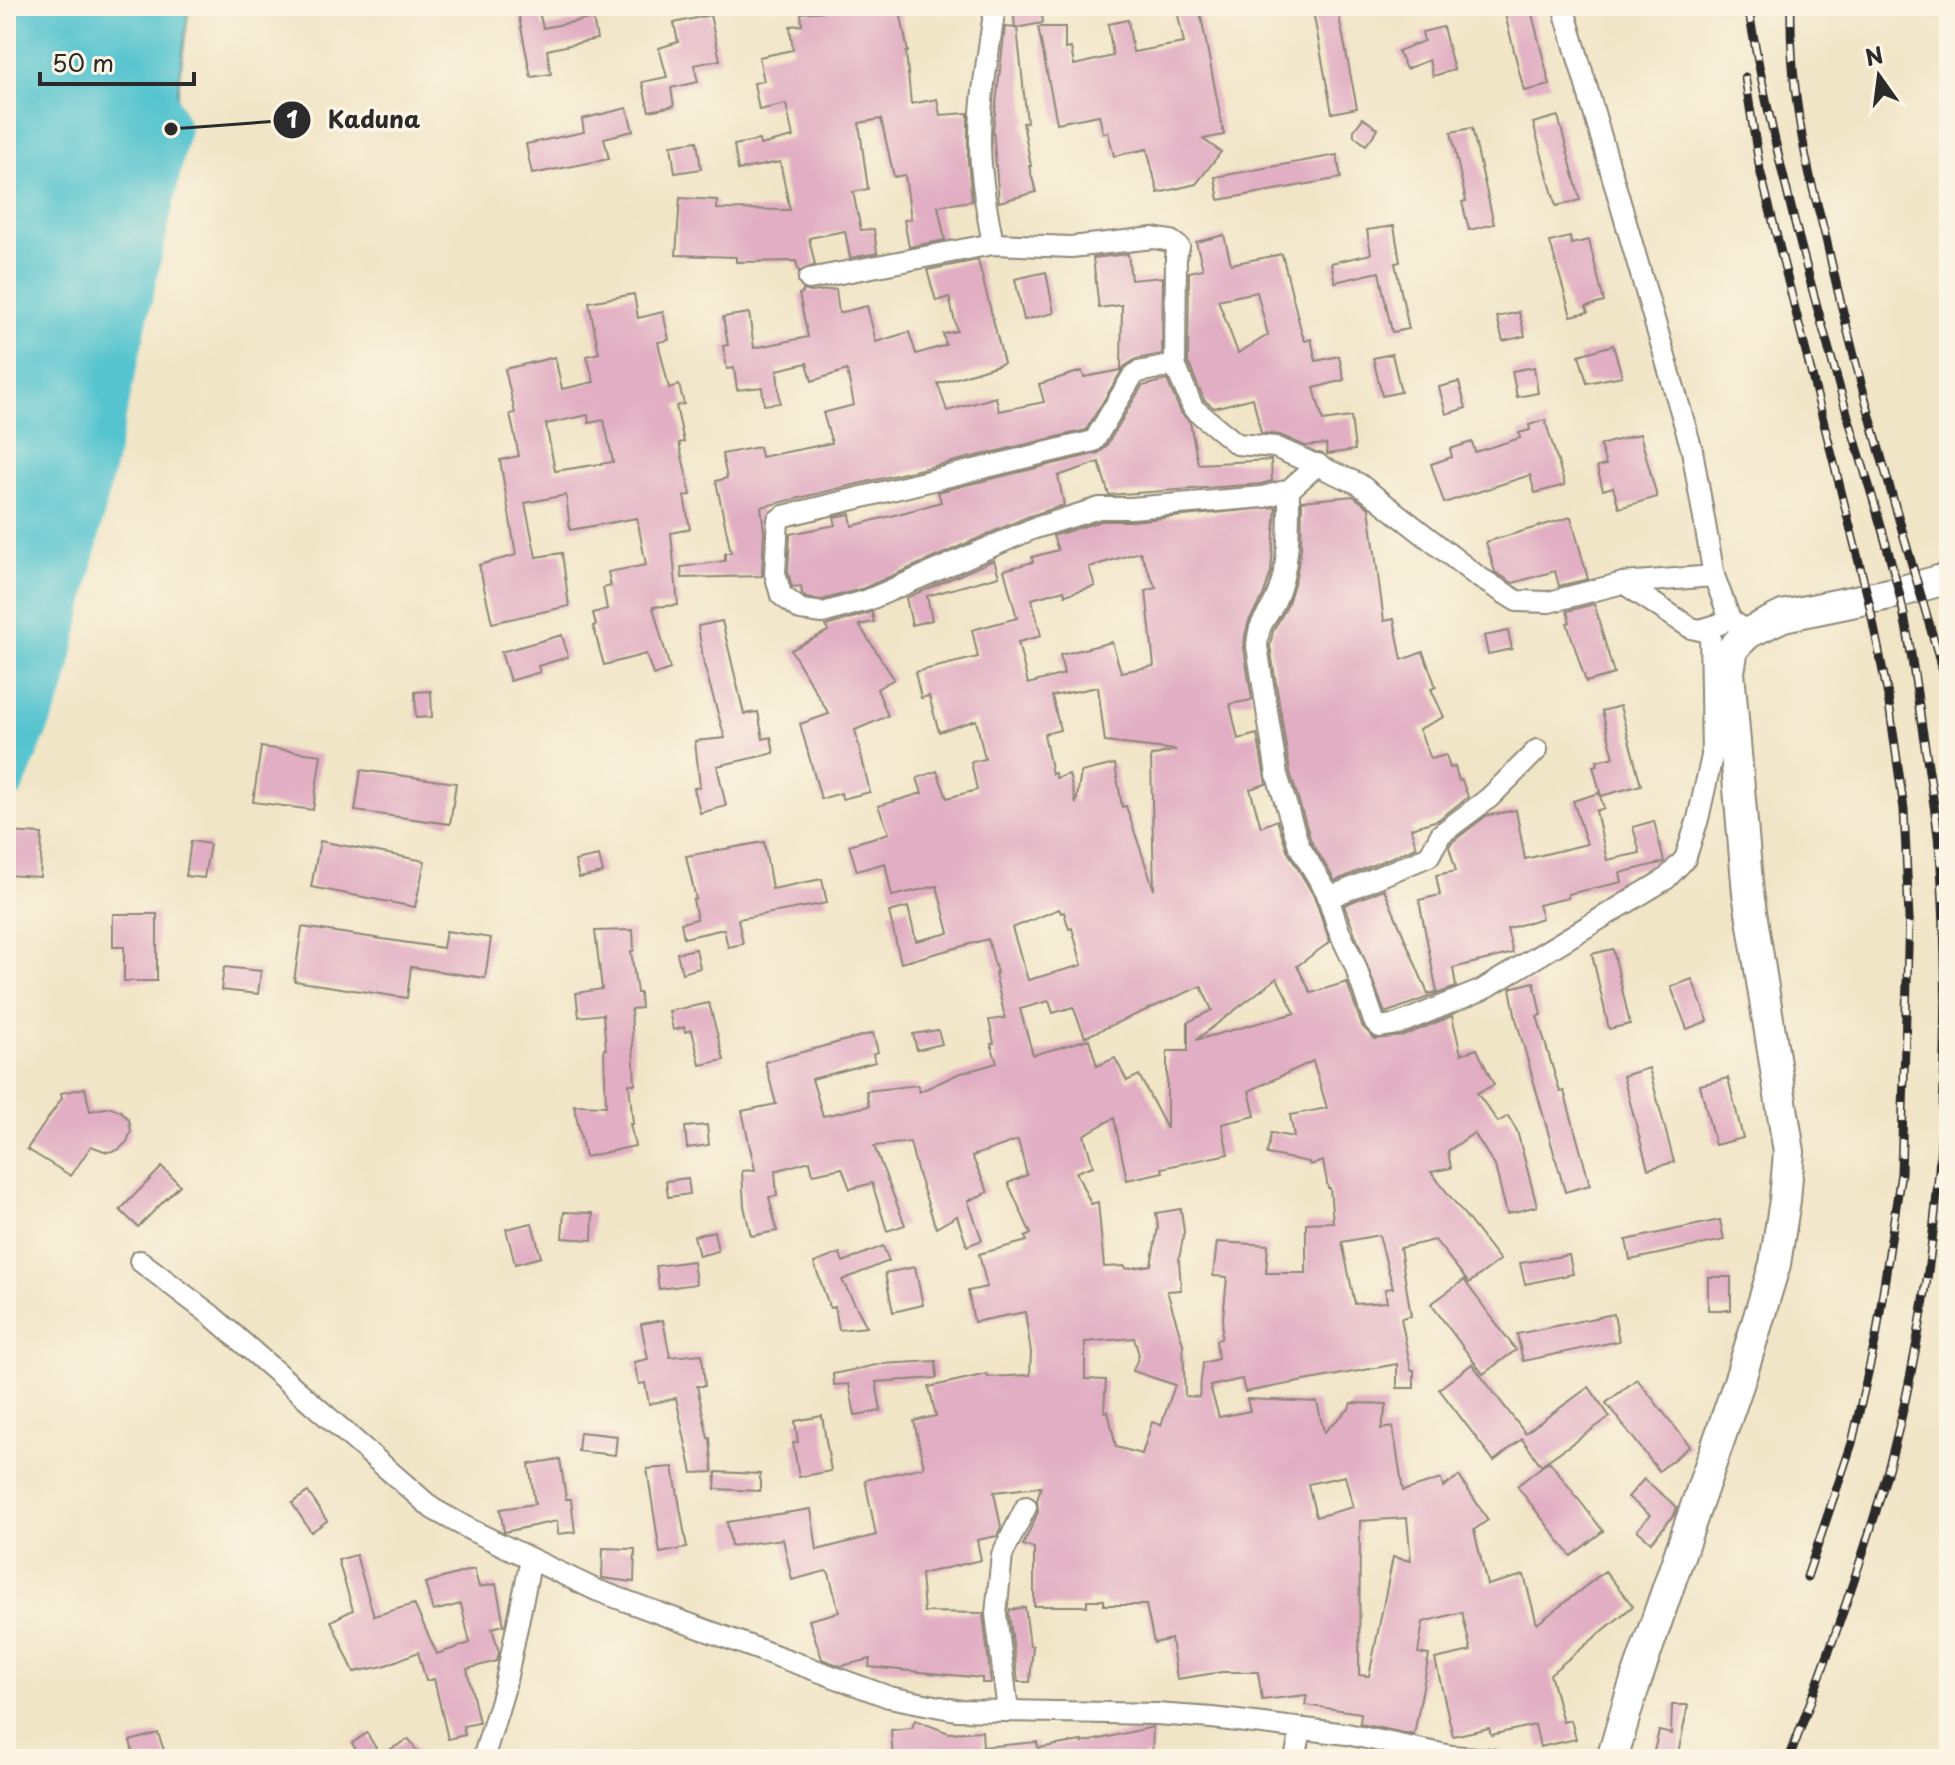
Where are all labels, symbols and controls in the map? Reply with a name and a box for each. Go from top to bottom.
scale bar [40,36,194,86]
north arrow [1839,36,1919,116]
text: N [1861,37,1886,73]
text: 50 m [52,44,114,80]
callout: Kaduna [272,96,436,144]
text: 1 [286,100,298,136]
text: Kaduna [328,100,421,136]

